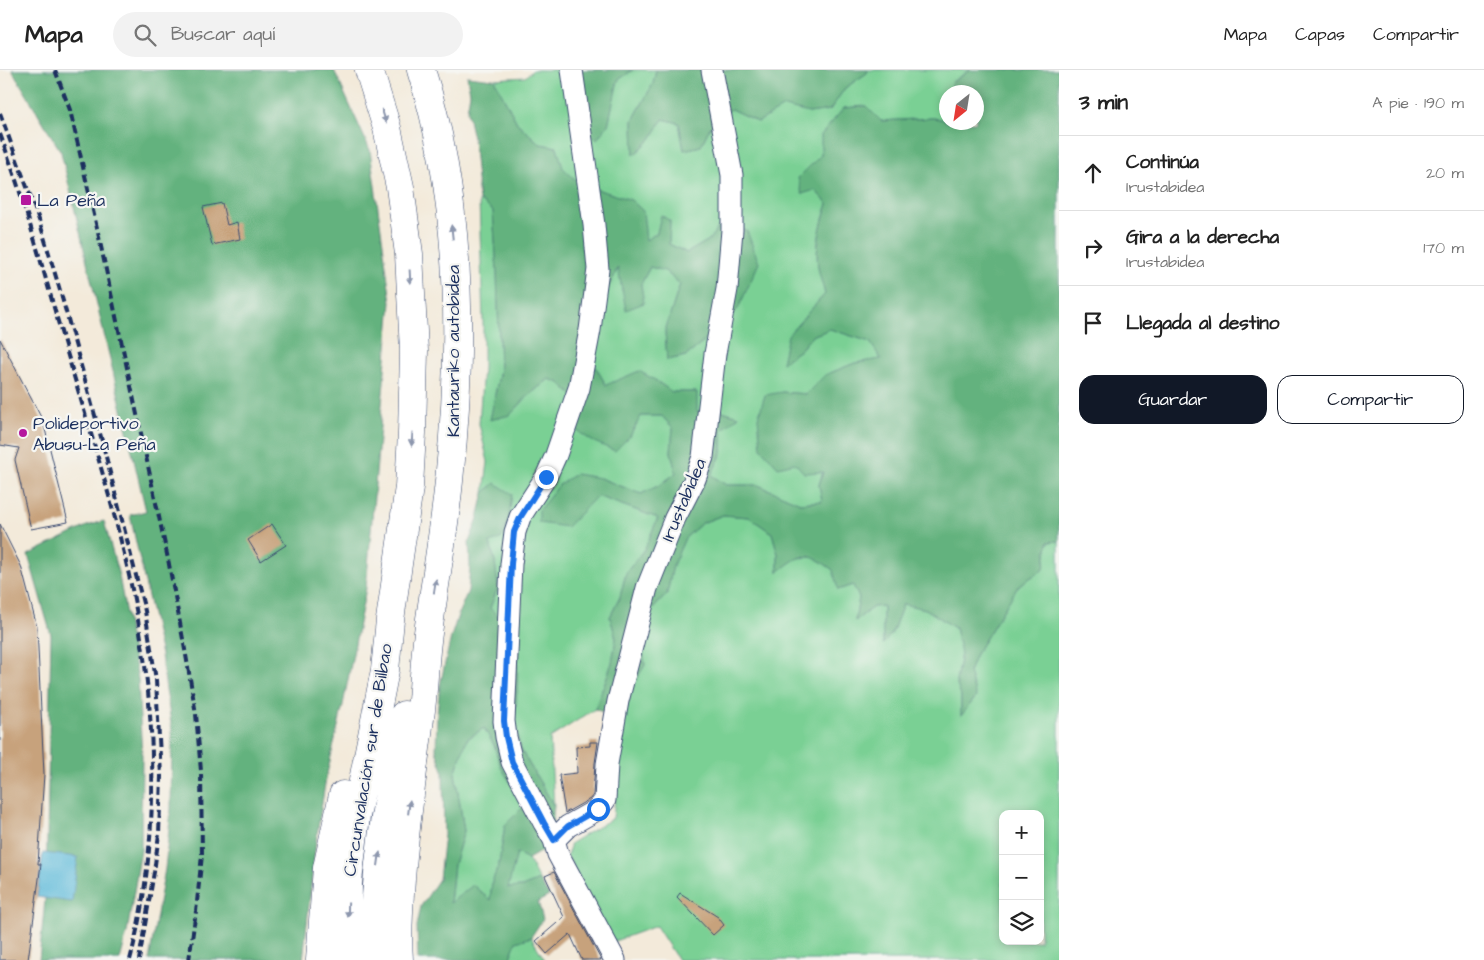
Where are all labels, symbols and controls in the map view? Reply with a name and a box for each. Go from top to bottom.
search box [113,12,463,57]
text: Mapa [25,18,83,52]
icon: search [131,21,159,49]
text: Buscar aquí [171,21,275,48]
text: Mapa [1224,22,1267,47]
text: Capas [1295,22,1345,47]
text: Compartir [1373,22,1459,47]
north arrow [939,85,984,130]
text: 3 min [1079,88,1128,117]
text: A pie · 190 m [1372,92,1464,114]
one-way arrow [381,109,388,124]
text: Continúa [1126,149,1199,176]
icon: ahead [1079,159,1107,187]
text: 20 m [1426,162,1464,184]
text: Irustabidea [1126,176,1204,198]
place label: La Peña [37,188,105,213]
marker: La Peña [19,193,33,207]
one-way arrow [448,224,456,240]
text: Gira a la derecha [1126,224,1279,251]
icon: right [1079,234,1107,262]
text: 170 m [1423,237,1464,259]
text: Irustabidea [1126,251,1204,273]
street label: Kantauriko autobidea [441,265,466,437]
one-way arrow [406,269,414,285]
icon: arrive [1079,309,1107,337]
text: Llegada al destino [1126,310,1279,337]
button: Guardar [1079,375,1267,424]
button: Compartir [1277,375,1464,424]
place label: Polideportivo Abusu-La Peña [33,411,156,457]
marker: Polideportivo Abusu-La Peña [17,427,29,439]
one-way arrow [408,431,416,447]
street label: Irustabidea [655,455,713,545]
route end [535,466,558,489]
one-way arrow [432,578,440,594]
street label: Circunvalación sur de Bilbao [337,642,399,878]
one-way arrow [405,798,413,814]
route start [587,798,610,821]
map controls [999,810,1044,945]
button: + [999,810,1044,855]
one-way arrow [375,851,383,867]
button: − [999,855,1044,900]
button: layers [999,900,1044,945]
one-way arrow [343,902,351,918]

